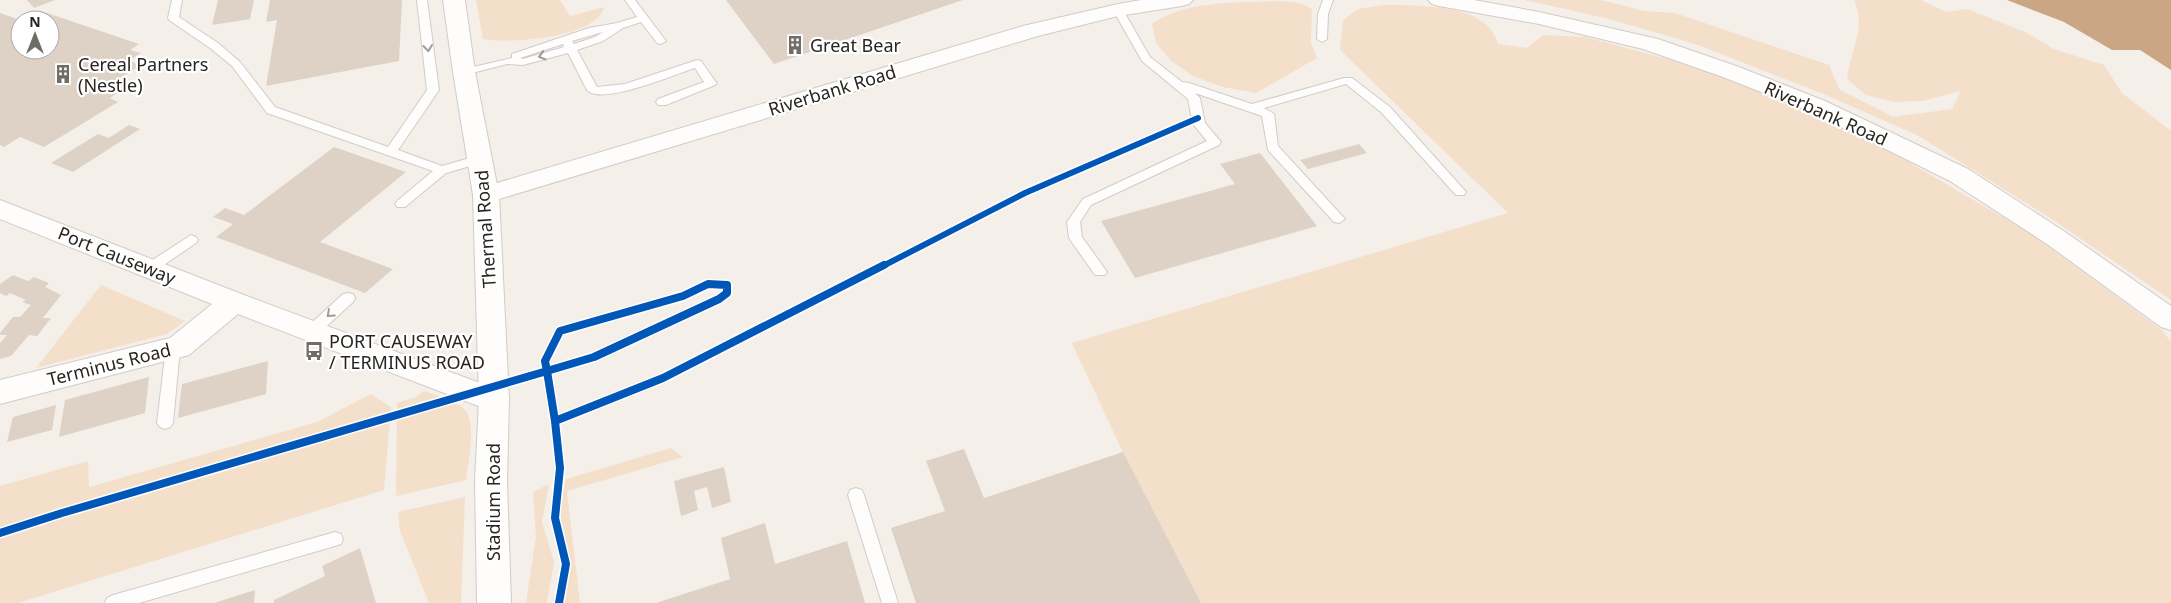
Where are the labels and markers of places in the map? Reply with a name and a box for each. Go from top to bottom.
place label: Great Bear [810,33,902,57]
building icon: Great Bear [784,34,806,56]
place label: Cereal Partners (Nestle) [78,52,208,97]
building icon: Cereal Partners (Nestle) [52,63,74,85]
place label: PORT CAUSEWAY / TERMINUS ROAD [329,329,485,374]
bus stop icon: PORT CAUSEWAY / TERMINUS ROAD [303,340,325,362]

